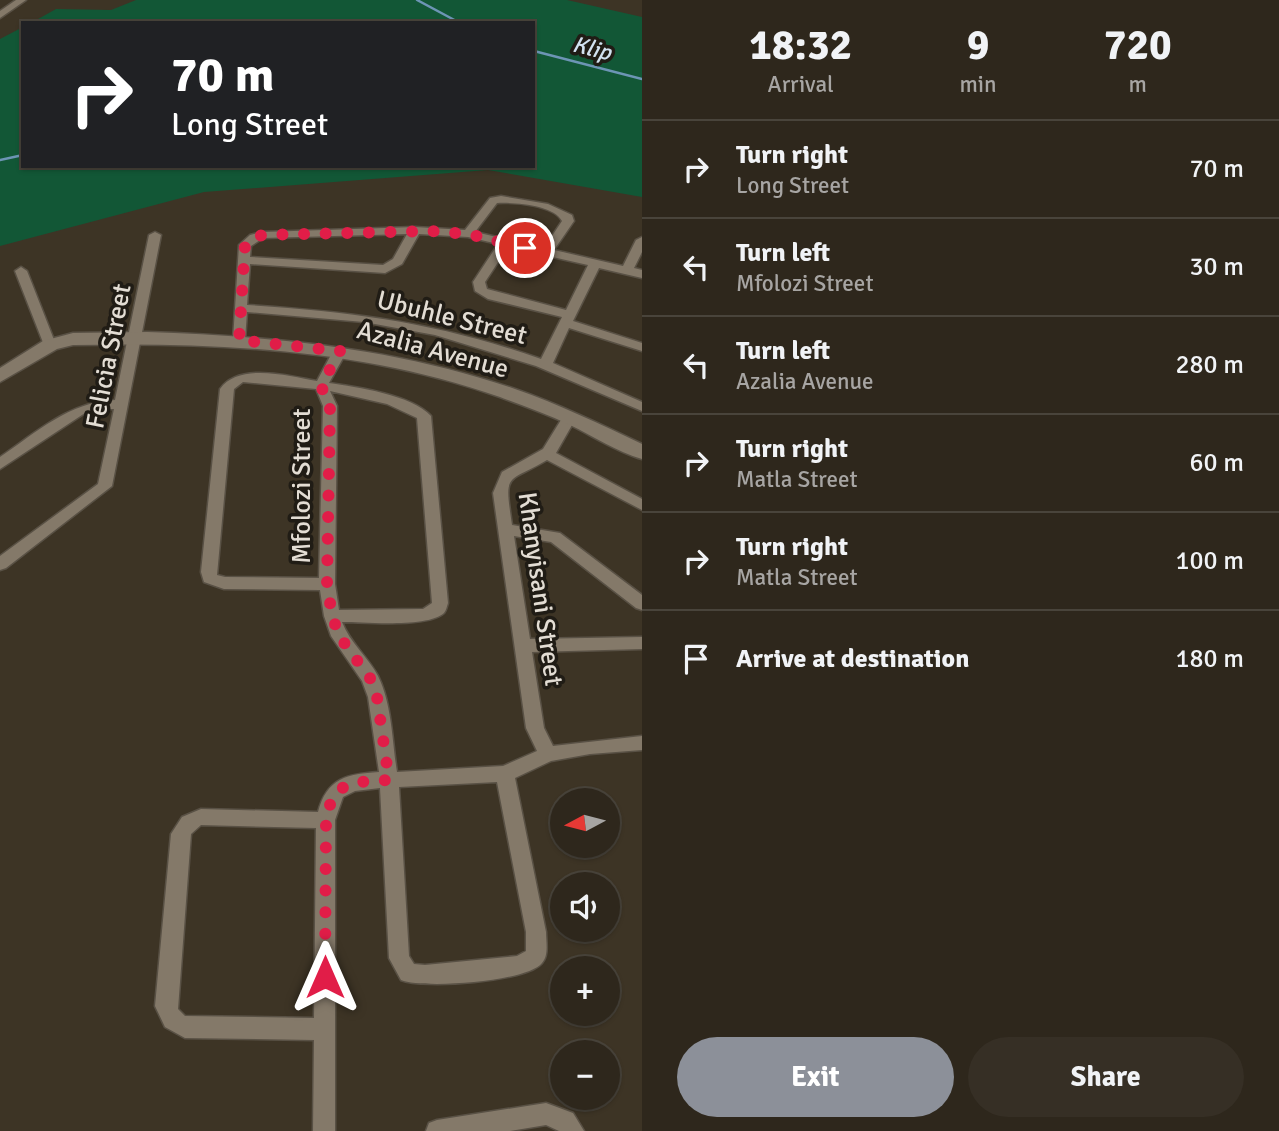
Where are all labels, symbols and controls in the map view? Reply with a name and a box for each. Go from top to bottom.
text: 18:32 [749,20,852,71]
text: 9 [967,20,989,71]
text: 720 [1104,20,1172,71]
water label: Klip [570,30,616,68]
text: 70 m [171,45,274,105]
icon: right [56,49,147,140]
text: Arrival [768,70,834,99]
text: min [959,70,997,99]
text: m [1129,70,1147,99]
text: Long Street [171,105,328,144]
text: Turn right [736,139,848,171]
icon: right [677,150,715,188]
text: 70 m [1189,153,1244,185]
text: Long Street [736,171,849,200]
pin [495,218,555,278]
icon: arrive [506,229,544,267]
text: Turn left [736,237,830,269]
icon: left [677,248,715,286]
text: 30 m [1189,251,1244,283]
text: Mfolozi Street [736,269,873,298]
street label: Felicia Street [79,281,139,431]
street label: Ubuhle Street [373,284,530,352]
street label: Azalia Avenue [354,314,512,386]
text: Turn left [736,335,830,367]
icon: left [677,346,715,384]
text: 280 m [1175,349,1244,381]
text: Azalia Avenue [736,367,874,396]
street label: Mfolozi Street [286,408,318,564]
text: Turn right [736,433,848,465]
icon: right [677,444,715,482]
text: 60 m [1189,447,1244,479]
text: Matla Street [736,465,857,494]
street label: Khanyisani Street [511,490,569,688]
text: Turn right [736,531,848,563]
icon: right [677,542,715,580]
text: 100 m [1175,545,1244,577]
text: Matla Street [736,563,857,592]
icon: arrive [677,640,715,678]
text: Arrive at destination [736,643,969,675]
text: 180 m [1175,643,1244,675]
north arrow [550,788,620,858]
map controls [550,788,620,1110]
button: sound [550,872,620,942]
position arrow [288,940,362,1014]
button: + [550,956,620,1026]
button: Exit [677,1037,954,1117]
button: Share [968,1037,1244,1117]
button: − [550,1040,620,1110]

